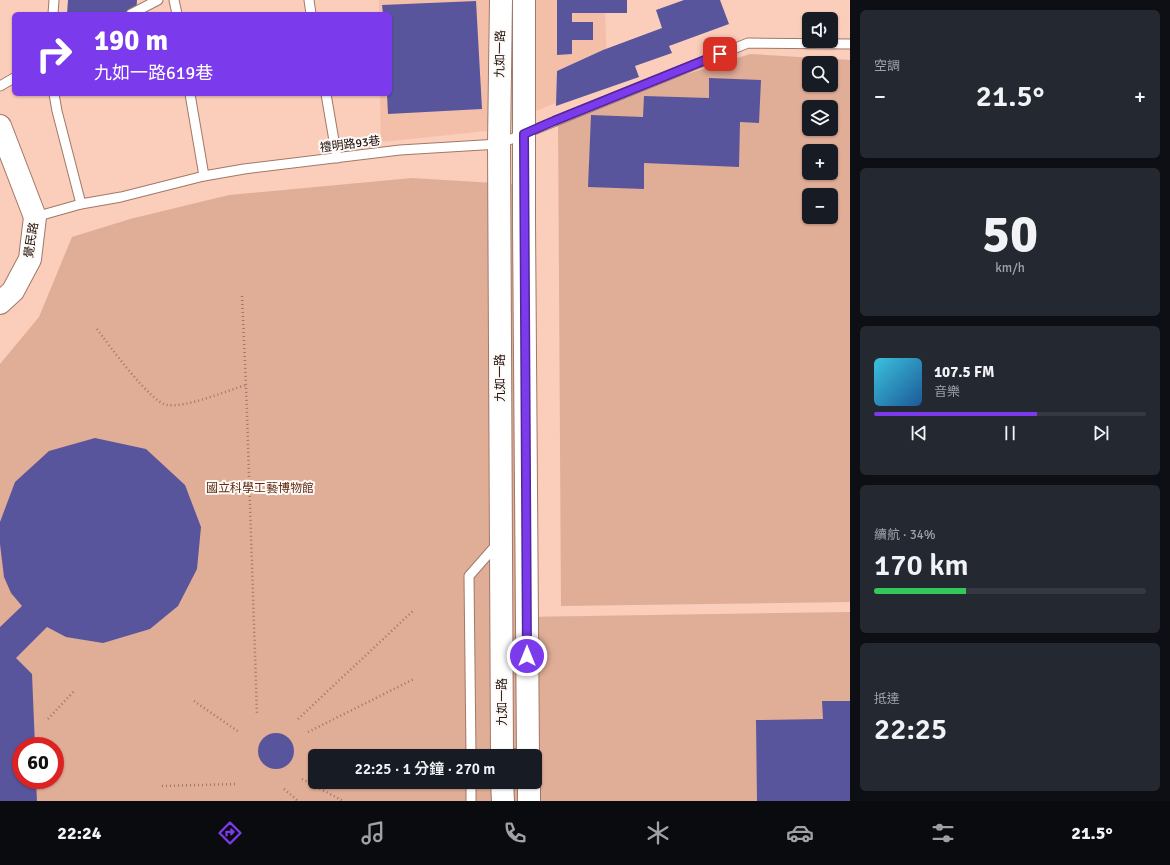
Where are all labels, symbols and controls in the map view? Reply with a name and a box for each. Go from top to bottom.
map controls [802,12,838,224]
button: sound [802,12,838,48]
text: 190 m [94,24,168,58]
icon: right [28,28,80,80]
street label: 九如一路 [493,30,508,78]
pin [703,37,737,71]
icon: arrive [709,43,731,65]
button: search [802,56,838,92]
text: 空調 [874,58,900,74]
text: 九如一路619巷 [94,62,213,84]
text: 21.5° [976,78,1044,115]
text: − [874,83,886,110]
text: + [1134,83,1146,110]
button: layers [802,100,838,136]
street label: 禮明路93巷 [319,133,381,156]
button: + [802,144,838,180]
button: − [802,188,838,224]
text: 50 [982,202,1038,266]
street label: 覺民路 [21,221,42,259]
text: km/h [995,260,1025,276]
street label: 九如一路 [493,354,508,402]
text: 107.5 FM [934,363,995,381]
text: 音樂 [934,384,960,400]
icon: previous [908,422,930,444]
icon: pause [999,422,1021,444]
icon: next [1090,422,1112,444]
park label: 國立科學工藝博物館 [206,481,314,496]
text: 續航 · 34% [874,527,936,543]
text: 170 km [874,547,969,584]
position arrow [506,635,548,677]
street label: 九如一路 [495,678,510,726]
text: 抵達 [874,691,900,707]
text: 22:25 [874,711,947,748]
speed limit sign: 60 [12,737,64,789]
text: 22:25 · 1 分鐘 · 270 m [355,760,495,778]
icon: directions [216,819,244,847]
icon: music [359,819,387,847]
icon: phone [501,819,529,847]
icon: climate [644,819,672,847]
icon: car [786,819,814,847]
icon: filters [929,819,957,847]
text: 22:24 [57,822,101,844]
text: 21.5° [1071,822,1113,844]

